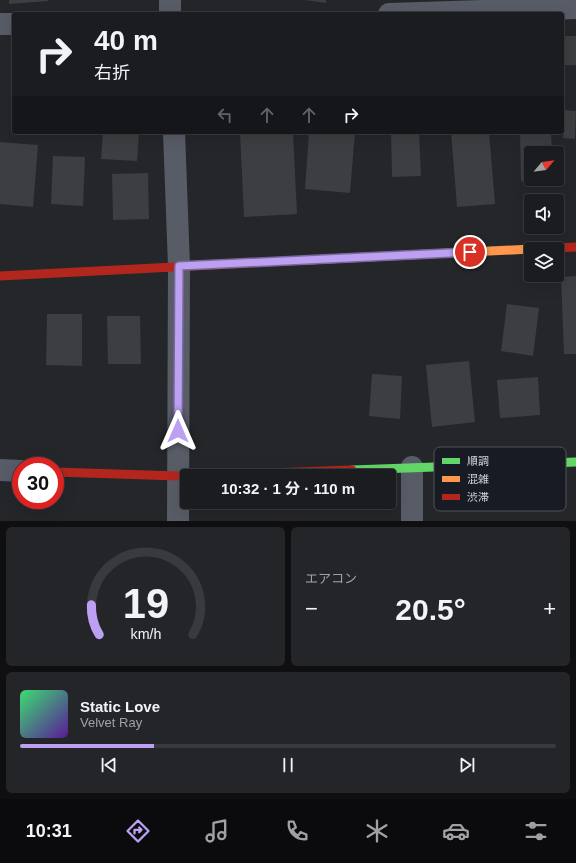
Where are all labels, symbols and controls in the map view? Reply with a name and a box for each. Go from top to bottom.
text: 40 m [94,25,158,56]
icon: right [28,28,80,80]
text: 右折 [94,63,130,83]
icon: left [214,104,236,126]
icon: ahead [256,104,278,126]
icon: ahead [298,104,320,126]
icon: right [340,104,362,126]
north arrow [524,146,564,186]
map controls [524,146,564,282]
button: sound [524,194,564,234]
pin [453,235,487,269]
icon: arrive [459,241,481,263]
button: layers [524,242,564,282]
position arrow [157,410,199,452]
legend [434,447,566,511]
text: 順調 [467,455,489,467]
speed limit sign: 30 [12,457,64,509]
text: 混雑 [467,473,489,485]
text: 10:32 · 1 分 · 110 m [221,480,355,497]
text: 渋滞 [467,491,489,503]
text: エアコン [305,571,357,586]
text: 19 [122,579,169,626]
text: 20.5° [395,593,466,626]
text: − [305,596,318,621]
text: + [543,596,556,621]
text: km/h [130,625,161,641]
text: Static Love [80,698,160,715]
text: Velvet Ray [80,715,142,730]
icon: previous [98,754,120,776]
icon: pause [277,754,299,776]
icon: next [456,754,478,776]
icon: directions [124,817,152,845]
icon: music [203,817,231,845]
icon: phone [283,817,311,845]
icon: climate [363,817,391,845]
icon: car [442,817,470,845]
icon: filters [522,817,550,845]
text: 10:31 [26,821,72,841]

